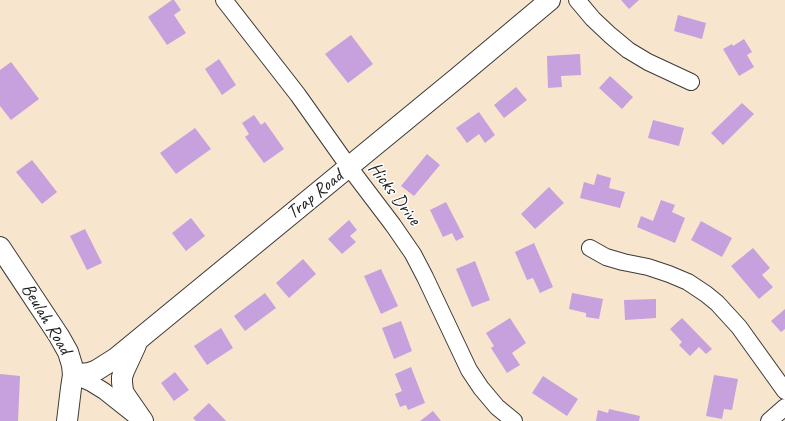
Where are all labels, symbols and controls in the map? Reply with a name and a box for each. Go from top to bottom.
street label: Hicks Drive [363,158,425,230]
street label: Trap Road [282,165,348,225]
street label: Beulah Road [16,279,76,359]

